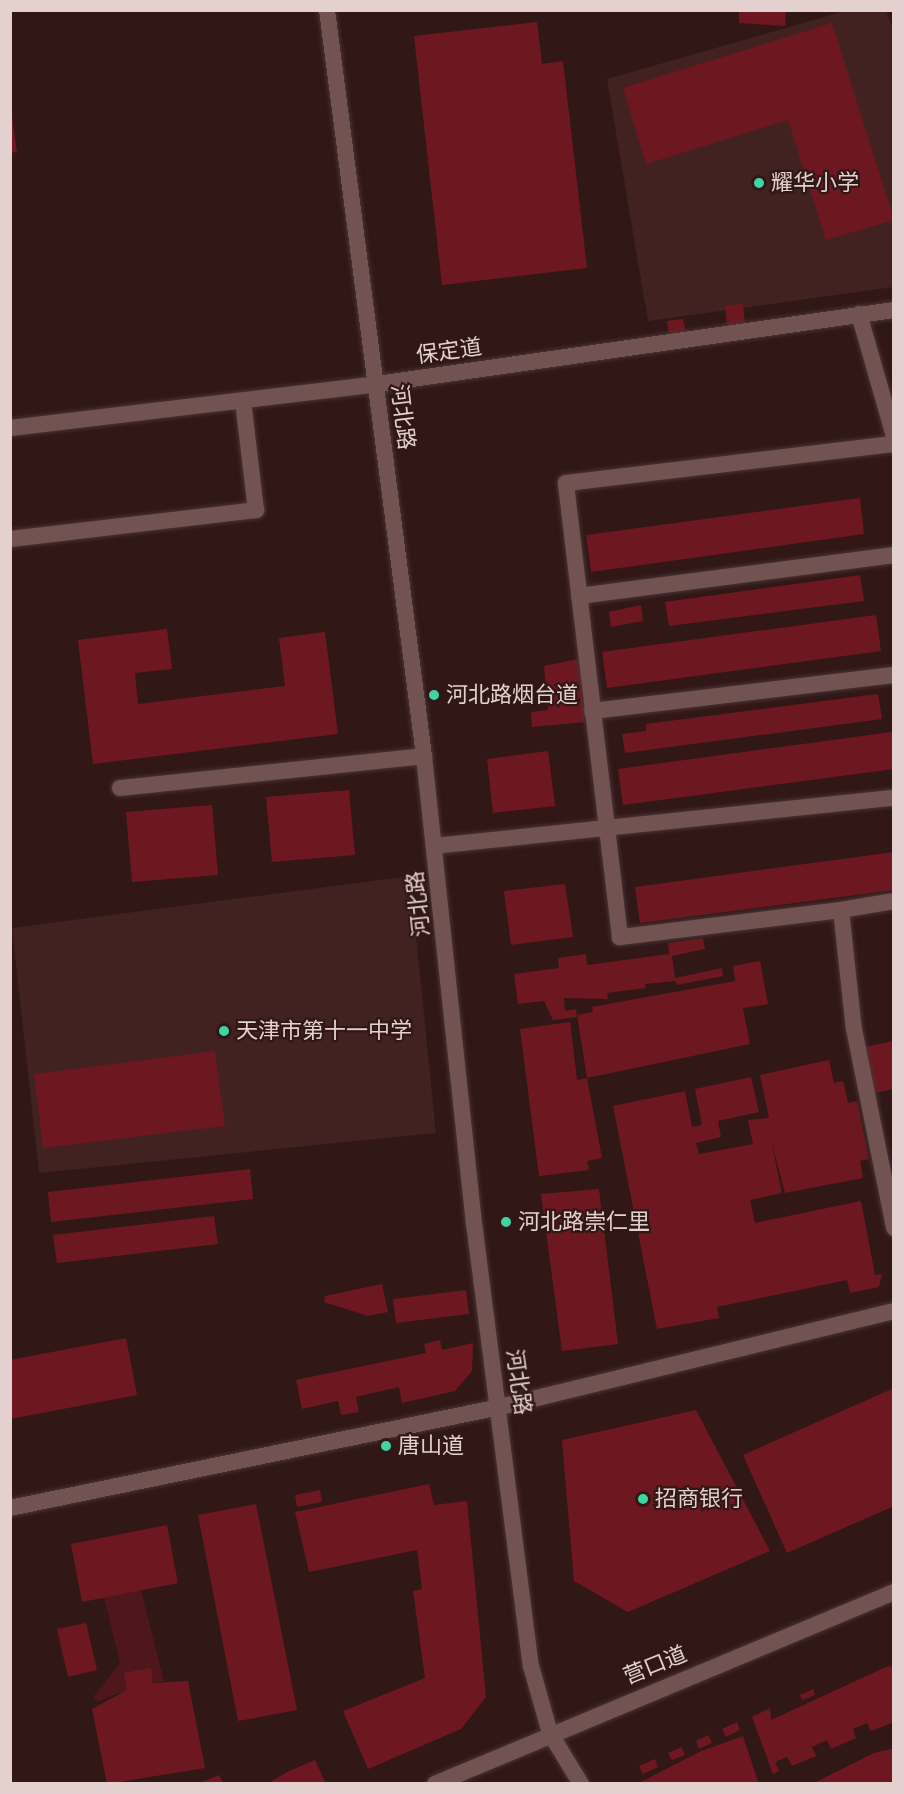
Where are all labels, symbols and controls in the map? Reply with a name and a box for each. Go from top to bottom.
place label: 耀华小学 [771,170,859,196]
marker: 耀华小学 [752,176,766,190]
street label: 保定道 [414,333,484,369]
street label: 河北路 [386,383,420,451]
place label: 河北路烟台道 [446,682,578,708]
marker: 河北路烟台道 [427,688,441,702]
street label: 河北路 [401,870,435,938]
place label: 天津市第十一中学 [236,1018,412,1044]
marker: 天津市第十一中学 [217,1024,231,1038]
place label: 河北路崇仁里 [518,1209,650,1235]
marker: 河北路崇仁里 [499,1215,513,1229]
street label: 河北路 [501,1347,537,1417]
place label: 唐山道 [398,1433,464,1459]
marker: 唐山道 [379,1439,393,1453]
place label: 招商银行 [655,1486,743,1512]
marker: 招商银行 [636,1492,650,1506]
street label: 营口道 [619,1640,691,1690]

